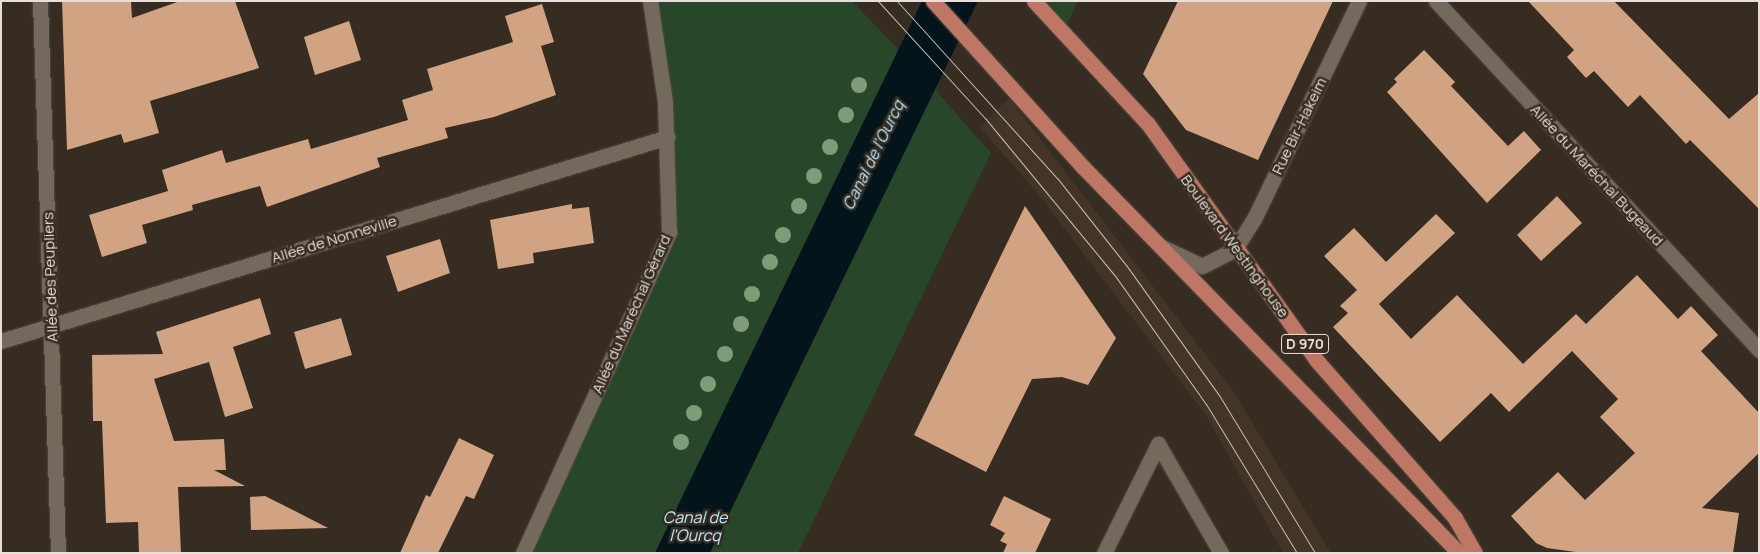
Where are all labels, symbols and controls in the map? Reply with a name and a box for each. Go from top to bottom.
street label: Rue Bir-Hakeim [1268,75,1330,177]
water label: Canal de l'Ourcq [838,97,908,213]
street label: Allée du Maréchal Bugeaud [1527,101,1667,249]
street label: Boulevard Westinghouse [1177,171,1293,321]
street label: Allée de Nonneville [269,211,399,267]
street label: Allée des Peupliers [39,212,61,342]
street label: Allée du Maréchal Gérard [588,232,674,396]
road number: D 970 [1280,332,1330,356]
water label: Canal de l'Ourcq [663,507,727,545]

